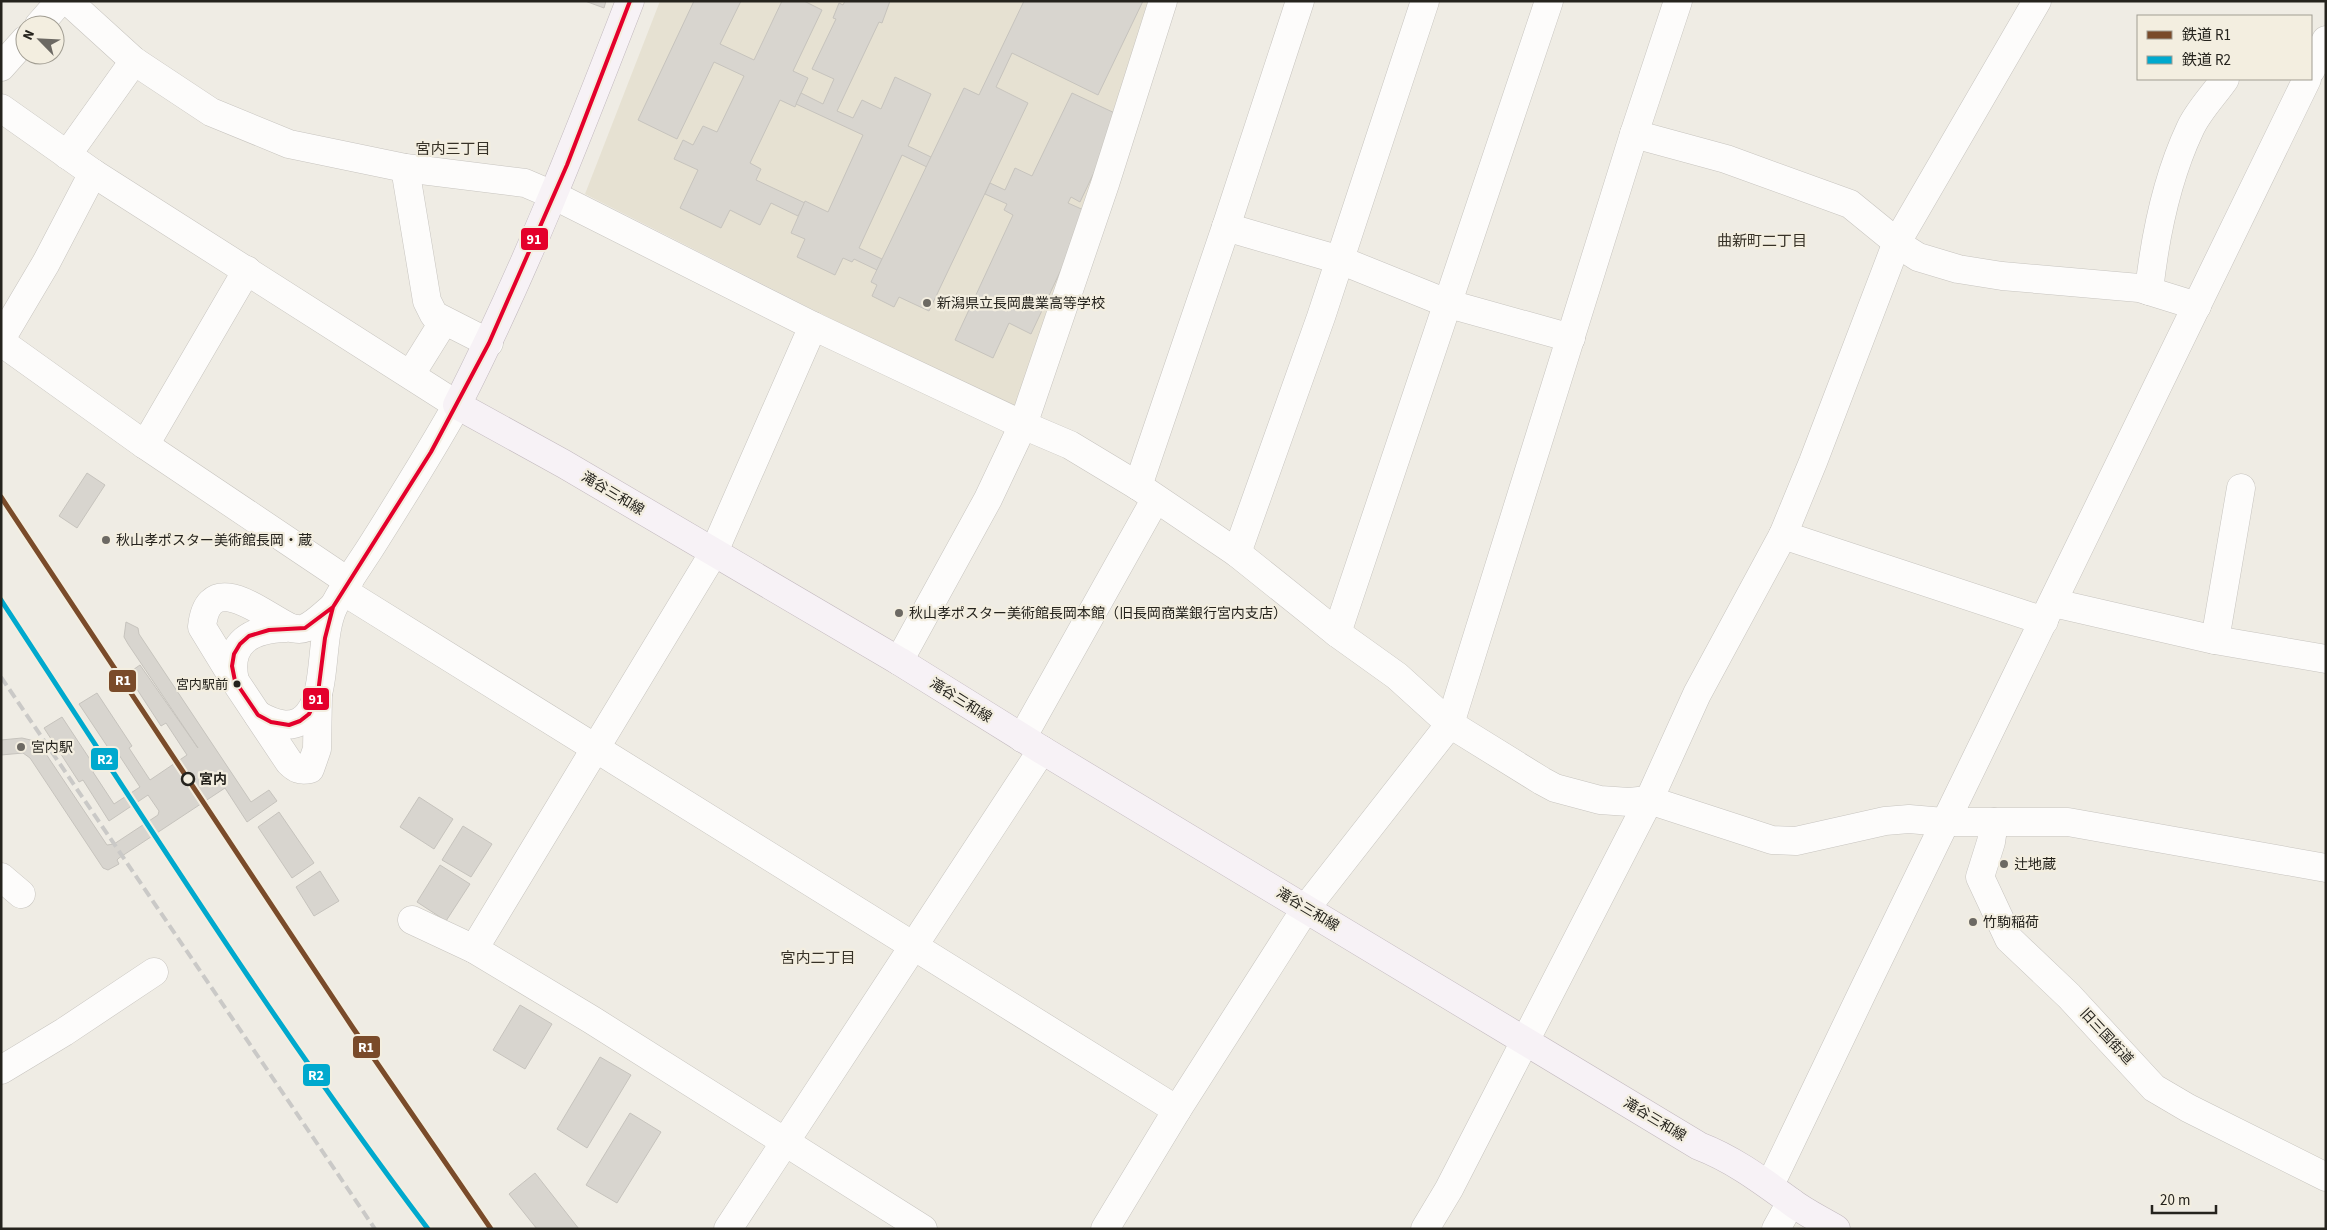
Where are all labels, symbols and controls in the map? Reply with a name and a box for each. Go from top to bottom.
north arrow [15,15,65,65]
legend [2137,15,2312,80]
text: 鉄道 R1 [2182,25,2231,46]
text: N [18,27,40,43]
text: 鉄道 R2 [2182,50,2231,71]
district label: 宮内三丁目 [415,139,491,160]
line badge: 91 [520,227,549,251]
text: 91 [527,230,541,250]
district label: 曲新町二丁目 [1717,231,1807,252]
place label: 新潟県立長岡農業高等学校 [937,294,1105,314]
marker: 新潟県立長岡農業高等学校 [921,297,933,309]
street label: 滝谷三和線 [577,467,648,520]
place label: 秋山孝ポスター美術館長岡・蔵 [116,531,312,551]
marker: 秋山孝ポスター美術館長岡・蔵 [100,534,112,546]
place label: 秋山孝ポスター美術館長岡本館（旧長岡商業銀行宮内支店） [909,604,1287,624]
marker: 秋山孝ポスター美術館長岡本館（旧長岡商業銀行宮内支店） [893,607,905,619]
line badge: R1 [108,669,137,693]
text: R1 [115,671,131,691]
street label: 滝谷三和線 [925,674,995,728]
place label: 宮内駅前 [176,676,228,694]
marker: 宮内駅前 [232,679,242,689]
line badge: 91 [302,687,330,711]
text: 91 [309,690,323,710]
place label: 宮内駅 [31,738,73,758]
marker: 宮内駅 [15,741,27,753]
line badge: R2 [90,747,119,771]
text: R2 [97,750,113,770]
place label: 宮内 [199,770,227,790]
marker: 宮内 [181,772,195,786]
place label: 辻地蔵 [2014,855,2056,875]
marker: 辻地蔵 [1998,858,2010,870]
street label: 滝谷三和線 [1272,883,1343,936]
place label: 竹駒稲荷 [1983,913,2039,933]
marker: 竹駒稲荷 [1967,916,1979,928]
district label: 宮内二丁目 [780,948,856,969]
street label: 旧三国街道 [2075,1004,2137,1069]
line badge: R1 [352,1035,381,1059]
text: R1 [358,1038,374,1058]
line badge: R2 [302,1063,331,1087]
text: R2 [308,1066,324,1086]
street label: 滝谷三和線 [1619,1093,1690,1146]
scale bar [2152,1182,2216,1214]
text: 20 m [2160,1190,2190,1211]

